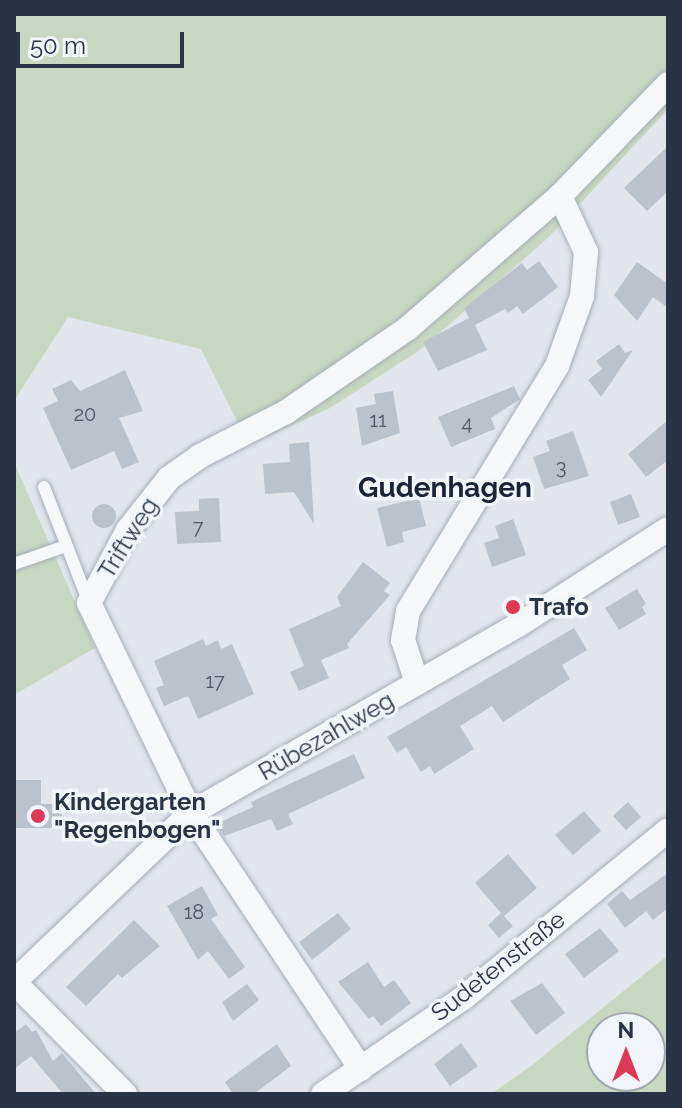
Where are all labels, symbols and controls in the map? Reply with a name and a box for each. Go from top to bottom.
scale bar [20,16,188,66]
text: 50 m [30,31,86,60]
house number: 20 [74,402,96,426]
house number: 11 [369,408,387,432]
house number: 4 [462,411,472,435]
house number: 3 [556,455,566,479]
district label: Gudenhagen [358,471,532,505]
street label: Triftweg [92,492,164,584]
house number: 7 [193,515,203,539]
place label: Trafo [529,593,589,621]
marker: Trafo [504,598,522,616]
house number: 17 [205,669,225,693]
street label: Rübezahlweg [253,686,399,786]
place label: Kindergarten "Regenbogen" [54,788,220,844]
marker: Kindergarten "Regenbogen" [29,807,47,825]
house number: 18 [184,900,204,924]
street label: Sudetenstraße [425,905,571,1027]
north arrow [586,1012,666,1092]
text: N [618,1017,634,1043]

